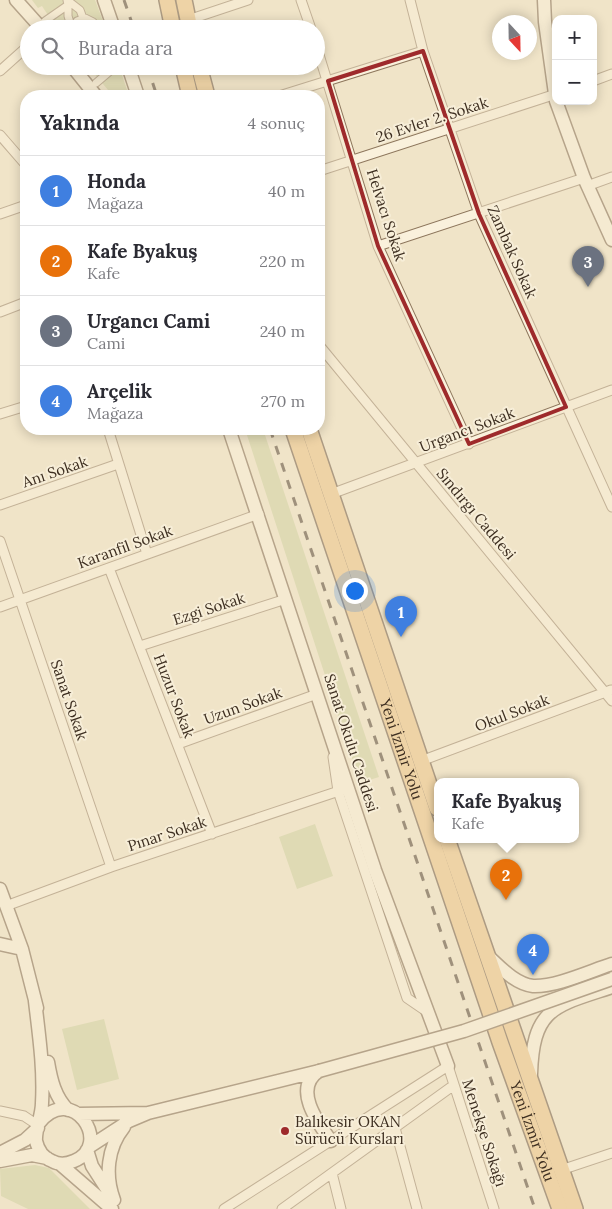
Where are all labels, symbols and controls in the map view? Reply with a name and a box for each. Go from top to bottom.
north arrow [492,15,537,60]
map controls [552,15,597,105]
button: + [552,15,597,60]
search box [20,20,325,75]
icon: search [38,34,66,62]
text: Burada ara [78,36,173,60]
button: − [552,60,597,105]
street label: 26 Evler 2. Sokak [373,92,490,147]
text: Yakında [40,109,120,136]
text: 4 sonuç [248,113,305,133]
street label: Helvacı Sokak [363,166,410,263]
text: Honda [87,169,146,193]
text: 1 [53,181,59,201]
text: 40 m [268,181,305,201]
text: Mağaza [87,193,143,213]
street label: Zambak Sokak [483,202,541,301]
text: Kafe Byakuş [87,239,197,263]
pin: 3 [572,246,604,287]
text: 2 [52,251,60,271]
text: 220 m [259,251,305,271]
text: Kafe [87,263,120,283]
text: Urgancı Cami [87,309,210,333]
text: 3 [52,321,60,341]
text: 240 m [260,321,305,341]
text: Cami [87,333,125,353]
text: Arçelik [87,379,152,403]
text: 4 [52,391,60,411]
text: 270 m [261,391,305,411]
text: Mağaza [87,403,143,423]
street label: Urgancı Sokak [417,403,517,456]
street label: Anı Sokak [19,452,90,492]
street label: Sındırgı Caddesi [433,464,520,563]
street label: Karanfil Sokak [75,521,175,573]
your location [342,578,368,604]
street label: Ezgi Sokak [170,588,247,629]
pin: 1 [385,596,417,637]
street label: Huzur Sokak [150,651,199,741]
street label: Sanat Sokak [47,657,92,743]
street label: Sanat Okulu Caddesi [320,671,383,814]
street label: Uzun Sokak [201,683,284,728]
street label: Okul Sokak [472,690,552,735]
street label: Yeni İzmir Yolu [375,695,427,802]
popup [434,778,579,843]
text: Kafe Byakuş [451,789,562,813]
street label: Pınar Sokak [125,812,209,855]
text: Kafe [451,813,485,833]
pin: 2 [490,859,522,900]
pin: 4 [517,934,549,975]
street label: Menekşe Sokağı [458,1077,511,1189]
street label: Yeni İzmir Yolu [506,1078,559,1184]
place label: Balıkesir OKAN Sürücü Kursları [295,1112,404,1148]
marker: Balıkesir OKAN Sürücü Kursları [279,1125,291,1137]

